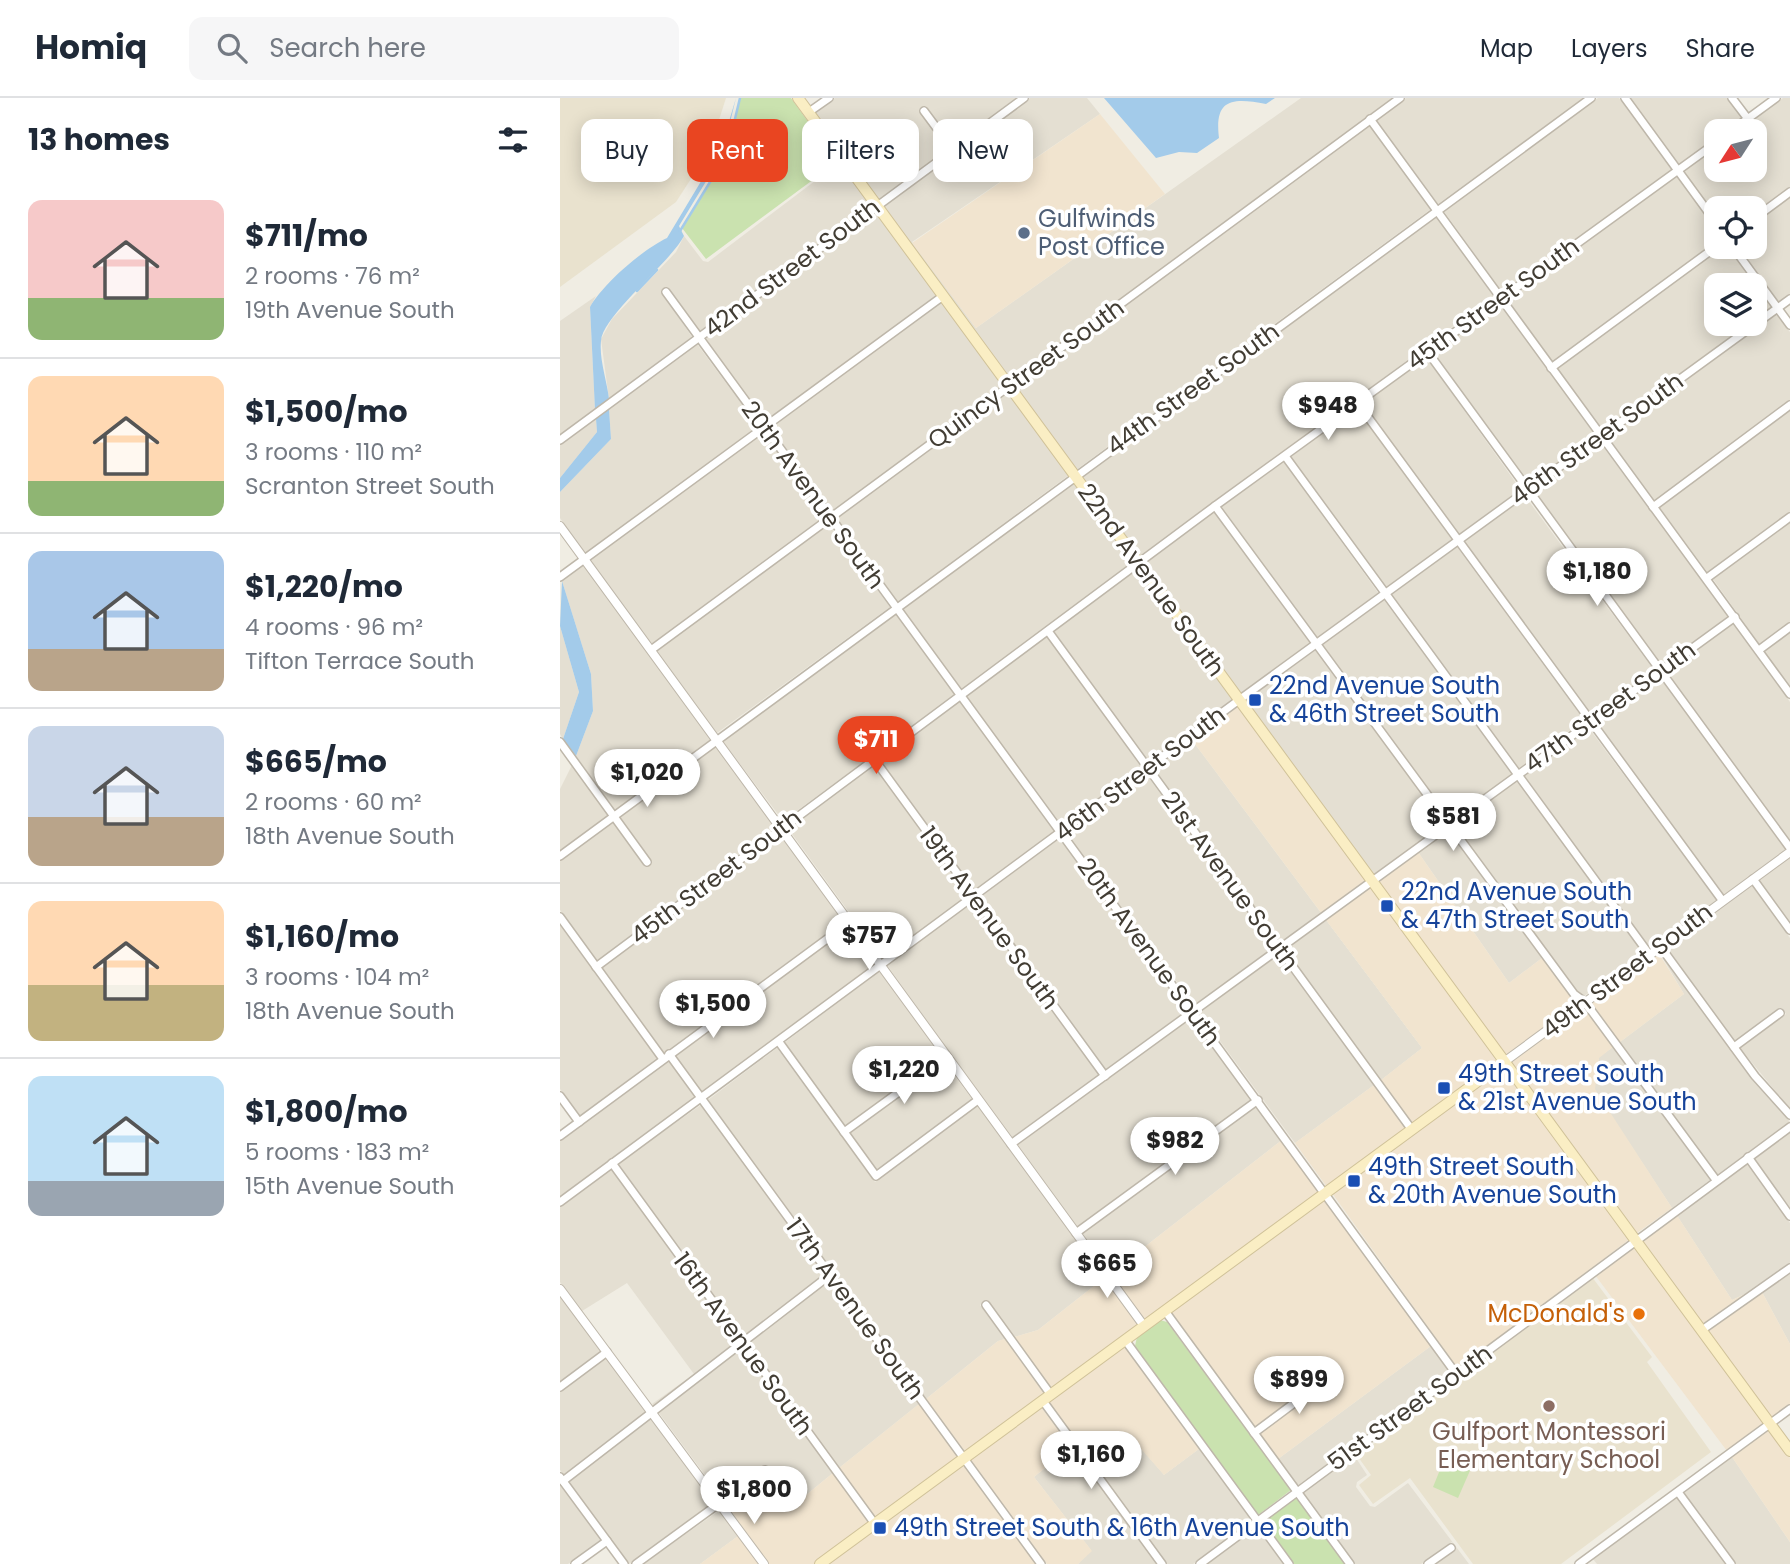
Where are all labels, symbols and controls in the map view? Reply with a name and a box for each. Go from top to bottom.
search box [189,17,679,80]
text: Homiq [35,24,147,71]
icon: search [213,29,251,67]
text: Search here [269,30,426,66]
text: Map [1480,32,1533,65]
text: Layers [1571,32,1647,65]
text: Share [1685,32,1755,65]
text: 13 homes [28,118,170,161]
chip: Buy [581,119,673,182]
chip: Rent [687,119,788,182]
chip: Filters [802,119,919,182]
chip: New [933,119,1033,182]
north arrow [1704,119,1768,182]
map controls [1704,119,1767,336]
icon: filters [494,121,532,159]
street label: 42nd Street South [697,190,886,345]
button: locate [1704,196,1767,259]
place label: Gulfwinds Post Office [1038,202,1165,263]
text: $711/mo [245,214,368,257]
marker: Gulfwinds Post Office [1016,225,1032,241]
icon: home [84,228,168,312]
street label: 45th Street South [1400,230,1586,378]
text: 2 rooms · 76 m² [245,260,420,292]
button: layers [1704,273,1767,336]
street label: Quincy Street South [921,291,1131,456]
text: 19th Avenue South [245,294,455,326]
street label: 44th Street South [1100,315,1286,463]
street label: 46th Street South [1504,365,1690,513]
pin: $948 [1287,382,1369,442]
text: $948 [1298,389,1358,421]
text: $1,500/mo [245,390,408,433]
street label: 20th Avenue South [734,394,893,595]
icon: home [84,404,168,488]
text: 3 rooms · 110 m² [245,436,422,468]
text: Scranton Street South [245,470,495,502]
street label: 22nd Avenue South [1070,477,1233,683]
pin: $1,180 [1540,548,1654,608]
text: $1,180 [1563,555,1631,587]
text: $1,220/mo [245,565,403,608]
icon: home [84,579,168,663]
text: 4 rooms · 96 m² [245,611,423,643]
street label: 47th Street South [1517,633,1702,780]
text: Tifton Terrace South [245,645,474,677]
place label: 22nd Avenue South & 46th Street South [1269,669,1500,730]
marker: 22nd Avenue South & 46th Street South [1247,692,1263,708]
street label: 46th Street South [1047,698,1232,849]
pin: $711 [835,716,917,776]
text: $711 [854,723,898,755]
text: $665/mo [245,740,387,783]
pin: $1,020 [590,750,704,809]
icon: home [84,754,168,838]
text: $1,020 [610,756,684,788]
street label: 21st Avenue South [1154,784,1307,977]
text: 2 rooms · 60 m² [245,786,422,818]
pin: $581 [1412,794,1494,853]
text: $581 [1426,800,1480,832]
street label: 45th Street South [623,801,808,952]
text: 18th Avenue South [245,820,455,852]
street label: 19th Avenue South [912,820,1067,1016]
street label: 20th Avenue South [1070,851,1229,1052]
place label: 22nd Avenue South & 47th Street South [1401,875,1632,936]
street label: 49th Street South [1534,895,1719,1046]
marker: 22nd Avenue South & 47th Street South [1379,898,1395,914]
pin: $757 [828,912,910,972]
text: $1,160/mo [245,915,399,958]
text: $757 [842,919,896,951]
icon: home [84,929,168,1013]
text: 3 rooms · 104 m² [245,961,429,993]
pin: $1,500 [656,981,770,1040]
text: $1,500 [675,987,751,1019]
text: 18th Avenue South [245,995,455,1027]
pin: $1,220 [847,1046,961,1106]
text: $1,220 [868,1053,940,1085]
place label: 49th Street South & 21st Avenue South [1458,1057,1697,1118]
marker: 49th Street South & 21st Avenue South [1436,1080,1452,1096]
text: $1,800/mo [245,1090,408,1133]
icon: home [84,1104,168,1188]
pin: $982 [1134,1118,1216,1177]
text: $982 [1146,1124,1204,1156]
text: 5 rooms · 183 m² [245,1136,429,1168]
place label: 49th Street South & 20th Avenue South [1368,1150,1617,1211]
text: 15th Avenue South [245,1170,455,1202]
marker: 49th Street South & 20th Avenue South [1346,1173,1362,1189]
street label: 17th Avenue South [778,1211,932,1406]
pin: $665 [1066,1240,1148,1300]
street label: 16th Avenue South [666,1245,821,1442]
text: $665 [1077,1247,1137,1279]
place label: McDonald's [1487,1297,1625,1330]
marker: McDonald's [1631,1306,1647,1322]
street label: 51st Street South [1321,1337,1499,1479]
pin: $899 [1258,1356,1340,1416]
text: $899 [1270,1363,1328,1395]
marker: Gulfport Montessori Elementary School [1541,1398,1557,1414]
place label: Gulfport Montessori Elementary School [1432,1415,1666,1476]
pin: $1,160 [1034,1432,1148,1491]
text: $1,160 [1057,1438,1125,1470]
pin: $1,800 [697,1466,811,1526]
text: $1,800 [716,1473,792,1505]
place label: 49th Street South & 16th Avenue South [894,1511,1350,1544]
marker: 49th Street South & 16th Avenue South [872,1520,888,1536]

